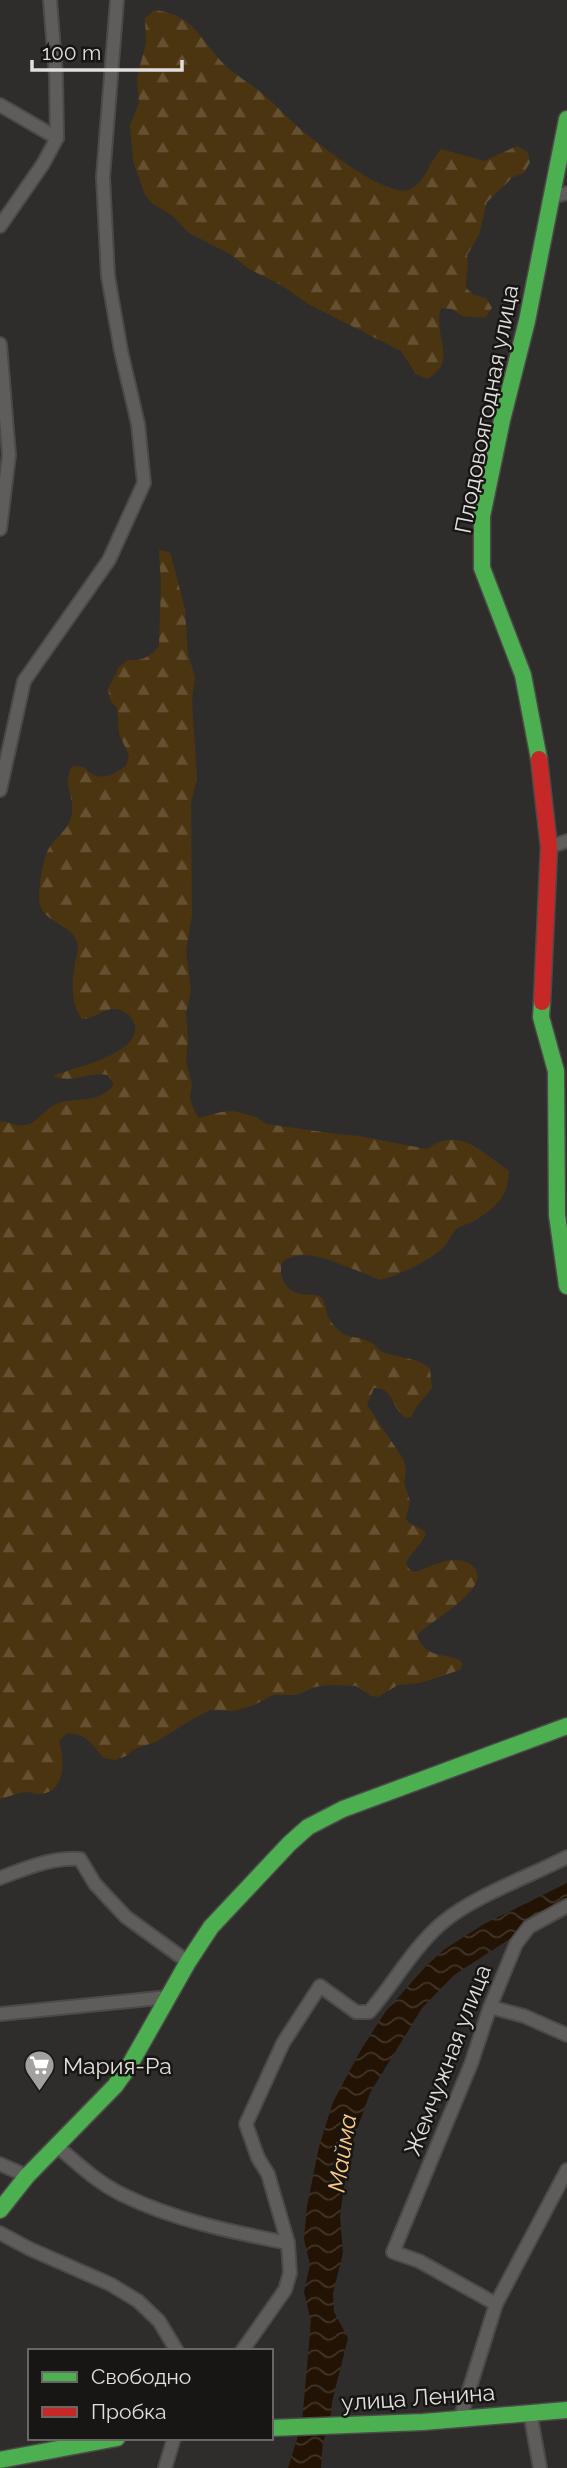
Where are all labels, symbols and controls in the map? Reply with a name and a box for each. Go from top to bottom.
scale bar [32,28,182,72]
text: 100 m [42,40,101,65]
street label: Плодовоягодная улица [449,282,523,536]
street label: Жемчужная улица [398,1961,496,2159]
supermarket icon: Мария-Ра [23,2048,57,2092]
place label: Мария-Ра [63,2052,172,2079]
water label: Майма [322,2112,362,2194]
legend [28,2349,273,2440]
text: Свободно [91,2364,191,2389]
street label: улица Ленина [340,2378,496,2416]
text: Пробка [91,2399,167,2424]

